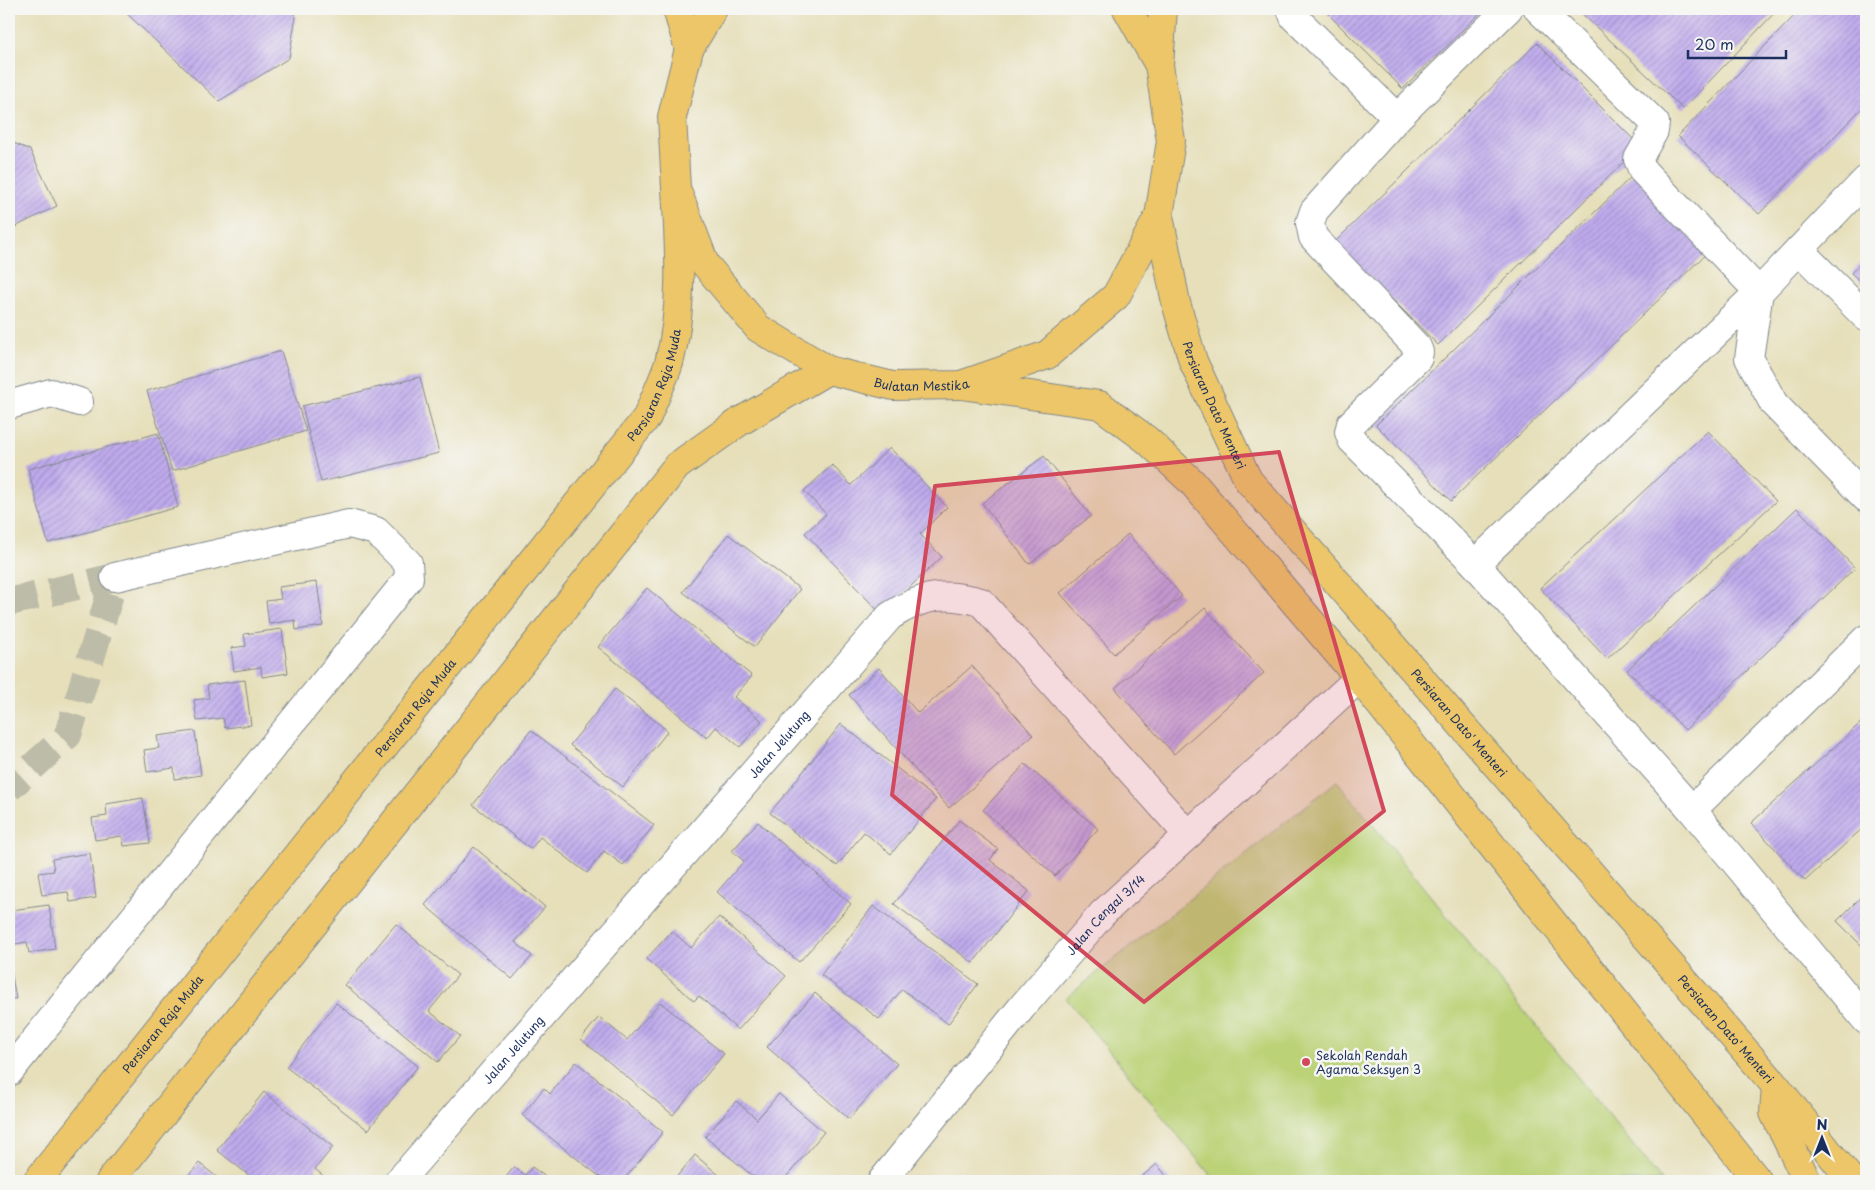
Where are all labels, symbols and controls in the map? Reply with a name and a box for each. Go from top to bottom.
scale bar [1688,28,1785,60]
text: 20 m [1695,32,1734,55]
street label: Persiaran Raja Muda [622,327,685,445]
street label: Persiaran Dato' Menteri [1179,339,1251,472]
street label: Bulatan Mestika [872,373,972,395]
street label: Persiaran Raja Muda [370,654,460,760]
street label: Persiaran Dato' Menteri [1407,665,1512,781]
street label: Jalan Jelutung [744,706,813,782]
street label: Jalan Cengal 3/14 [1062,870,1149,959]
street label: Persiaran Raja Muda [118,970,208,1077]
street label: Persiaran Dato' Menteri [1674,971,1778,1087]
street label: Jalan Jelutung [478,1012,548,1088]
place label: Sekolah Rendah Agama Seksyen 3 [1316,1046,1421,1078]
marker: Sekolah Rendah Agama Seksyen 3 [1300,1056,1312,1068]
north arrow [1798,1112,1848,1162]
text: N [1816,1114,1828,1135]

